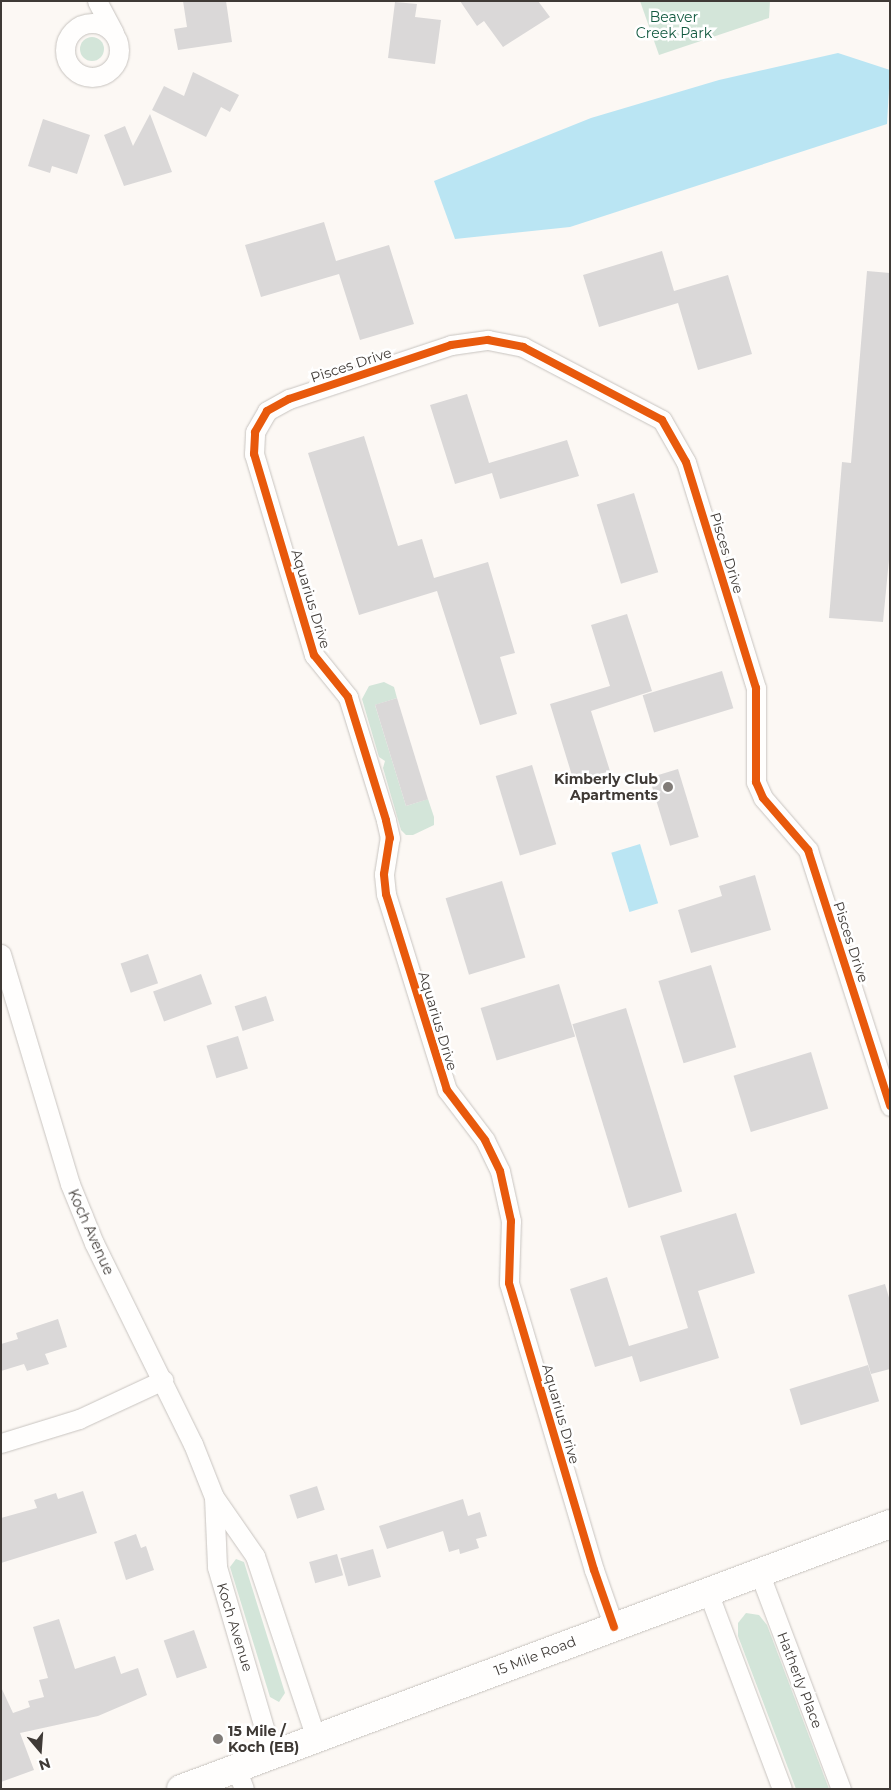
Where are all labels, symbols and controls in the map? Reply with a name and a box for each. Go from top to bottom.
park label: Beaver Creek Park [636,9,712,41]
street label: Pisces Drive [308,344,394,386]
street label: Pisces Drive [707,510,747,596]
street label: Aquarius Drive [288,547,334,651]
place label: Kimberly Club Apartments [554,771,658,804]
marker: Kimberly Club Apartments [662,781,674,793]
street label: Pisces Drive [830,899,872,985]
street label: Aquarius Drive [415,969,461,1073]
street label: Koch Avenue [65,1186,117,1278]
street label: Aquarius Drive [539,1362,583,1466]
street label: Koch Avenue [213,1580,257,1674]
street label: Hatherly Place [774,1629,826,1731]
street label: 15 Mile Road [492,1633,578,1679]
place label: 15 Mile / Koch (EB) [228,1723,299,1755]
north arrow [15,1725,65,1775]
marker: 15 Mile / Koch (EB) [212,1733,224,1745]
text: N [36,1754,53,1775]

